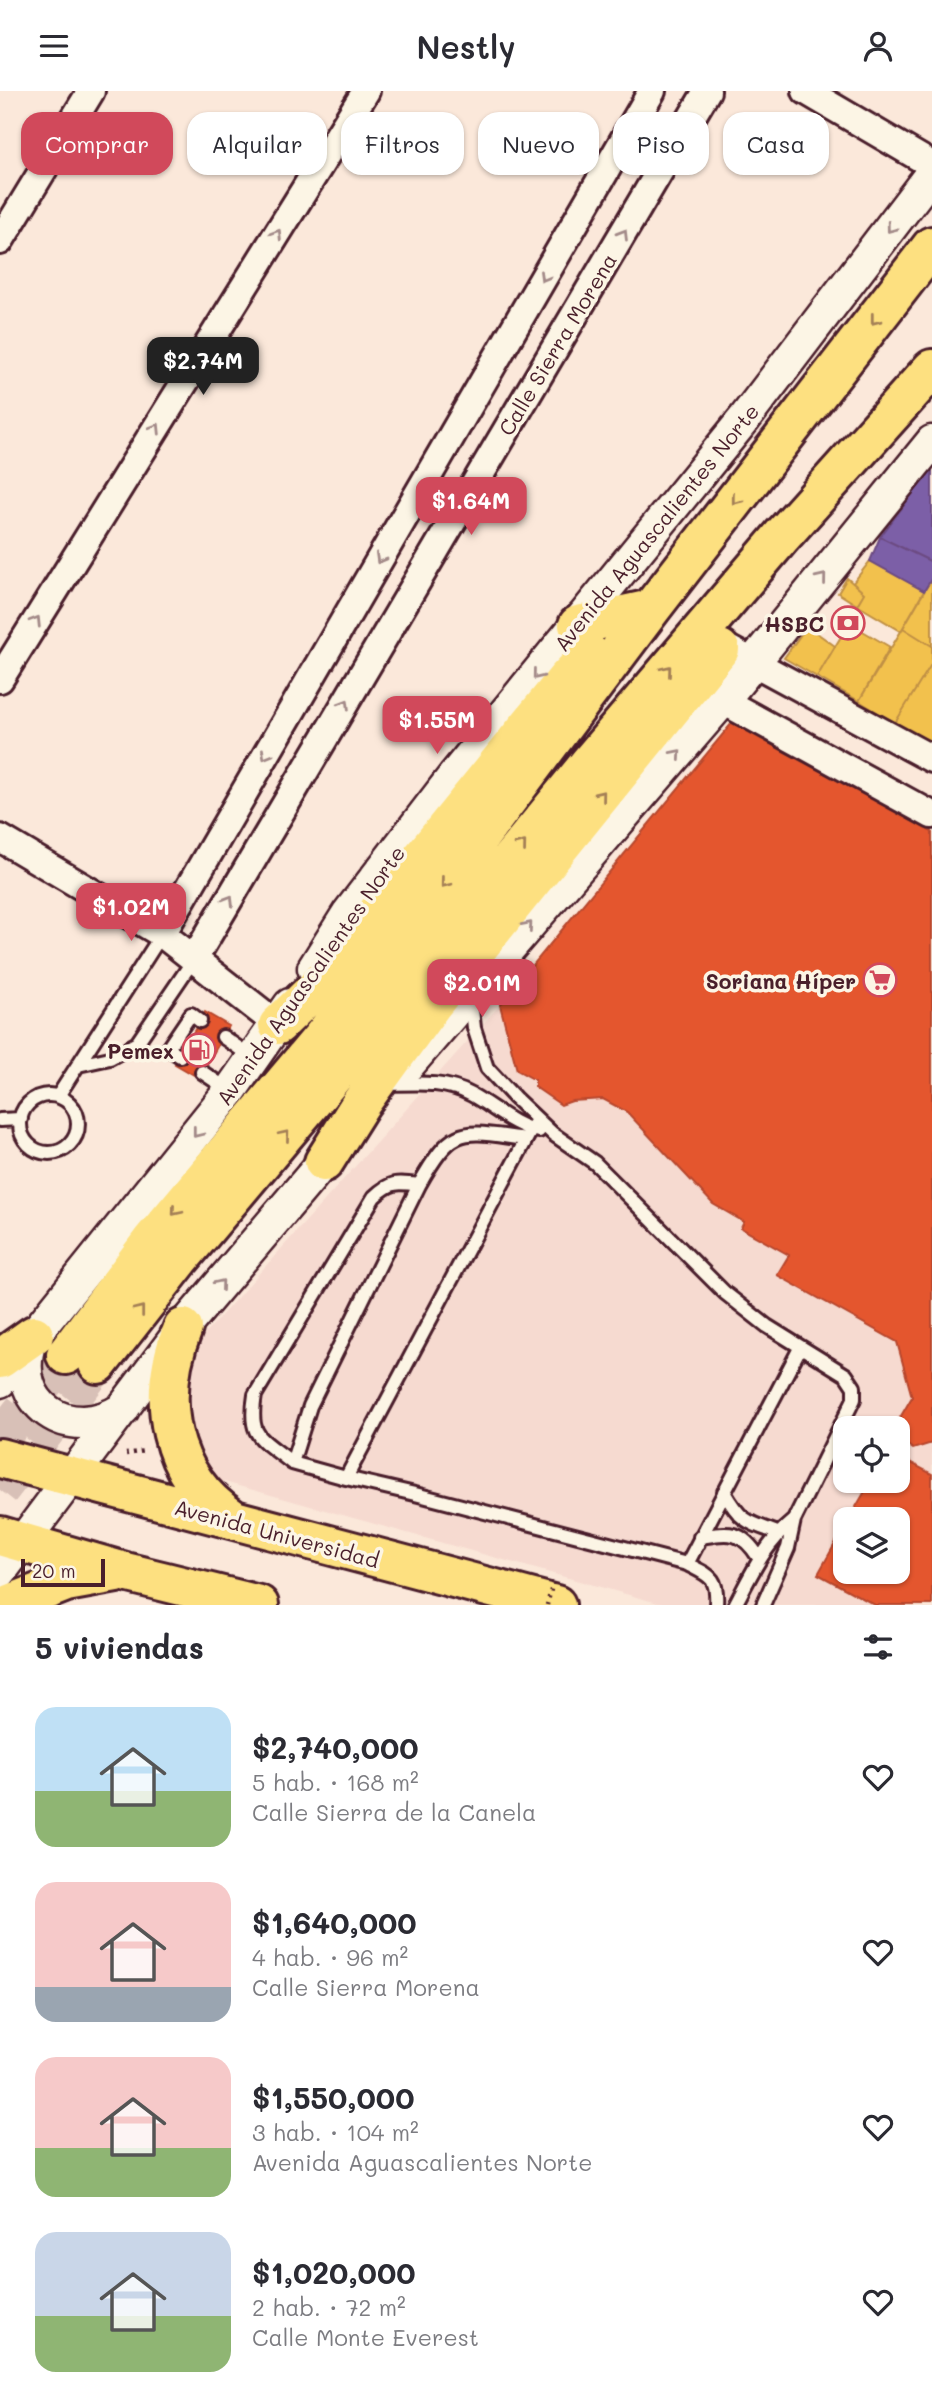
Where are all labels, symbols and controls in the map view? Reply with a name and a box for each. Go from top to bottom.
text: Nestly [416,25,516,67]
icon: menu [35,27,73,65]
icon: person [859,27,897,65]
chip: Comprar [21,112,173,175]
chip: Alquilar [187,112,327,175]
chip: Filtros [341,112,464,175]
chip: Nuevo [478,112,599,175]
chip: Piso [613,112,709,175]
chip: Casa [723,112,829,175]
one-way arrow [886,220,899,232]
one-way arrow [268,229,281,242]
one-way arrow [614,229,627,242]
street label: Calle Sierra Morena [492,248,622,440]
one-way arrow [539,270,552,283]
one-way arrow [871,312,884,324]
pin: $2.74M [146,337,260,397]
text: $2.74M [163,345,243,375]
street label: Avenida Aguascalientes Norte [548,398,764,656]
one-way arrow [148,422,161,435]
pin: $1.64M [414,477,528,537]
text: $1.64M [432,485,510,515]
one-way arrow [731,492,744,504]
one-way arrow [375,551,388,564]
one-way arrow [814,574,826,587]
bank icon: HSBC [829,604,867,642]
place label: HSBC [764,610,824,637]
one-way arrow [28,615,41,628]
one-way arrow [659,665,672,678]
one-way arrow [533,667,545,680]
pin: $1.55M [380,697,494,756]
one-way arrow [336,698,349,711]
text: $1.55M [399,704,475,734]
one-way arrow [261,748,274,761]
one-way arrow [669,749,681,762]
one-way arrow [593,791,606,803]
street label: Avenida Aguascalientes Norte [210,840,410,1110]
one-way arrow [513,840,526,852]
one-way arrow [440,876,453,888]
pin: $1.02M [74,883,188,943]
text: $1.02M [92,891,170,921]
one-way arrow [221,894,234,907]
one-way arrow [520,921,532,934]
pin: $2.01M [425,960,539,1019]
supermarket icon: Soriana Híper [861,961,899,999]
text: $2.01M [443,967,521,997]
place label: Soriana Híper [706,967,856,994]
fuel station icon: Pemex [180,1031,218,1069]
place label: Pemex [107,1037,174,1064]
one-way arrow [193,1125,206,1137]
one-way arrow [277,1130,289,1143]
one-way arrow [172,1202,184,1215]
one-way arrow [212,1279,224,1292]
one-way arrow [132,1306,144,1319]
map controls [833,1416,910,1584]
button: locate [833,1416,910,1493]
street label: Avenida Universidad [172,1493,382,1573]
button: layers [833,1507,910,1584]
scale bar [21,1556,105,1588]
text: 20 m [32,1558,76,1583]
text: 5 viviendas [35,1627,204,1667]
icon: filters [859,1628,897,1666]
text: $2,740,000 [252,1727,419,1767]
icon: home [91,1735,175,1819]
icon: heart [859,1758,897,1796]
text: 5 hab. · 168 m² [252,1767,419,1797]
text: Calle Sierra de la Canela [252,1797,536,1827]
text: $1,640,000 [252,1902,417,1942]
icon: home [91,1910,175,1994]
icon: heart [859,1933,897,1971]
text: 4 hab. · 96 m² [252,1942,408,1972]
text: Calle Sierra Morena [252,1972,480,2002]
text: $1,550,000 [252,2077,414,2117]
icon: home [91,2085,175,2169]
icon: heart [859,2108,897,2146]
text: 3 hab. · 104 m² [252,2117,419,2147]
text: Avenida Aguascalientes Norte [252,2147,592,2177]
text: $1,020,000 [252,2252,415,2292]
icon: home [91,2260,175,2344]
icon: heart [859,2283,897,2321]
text: 2 hab. · 72 m² [252,2292,406,2322]
text: Calle Monte Everest [252,2322,479,2352]

